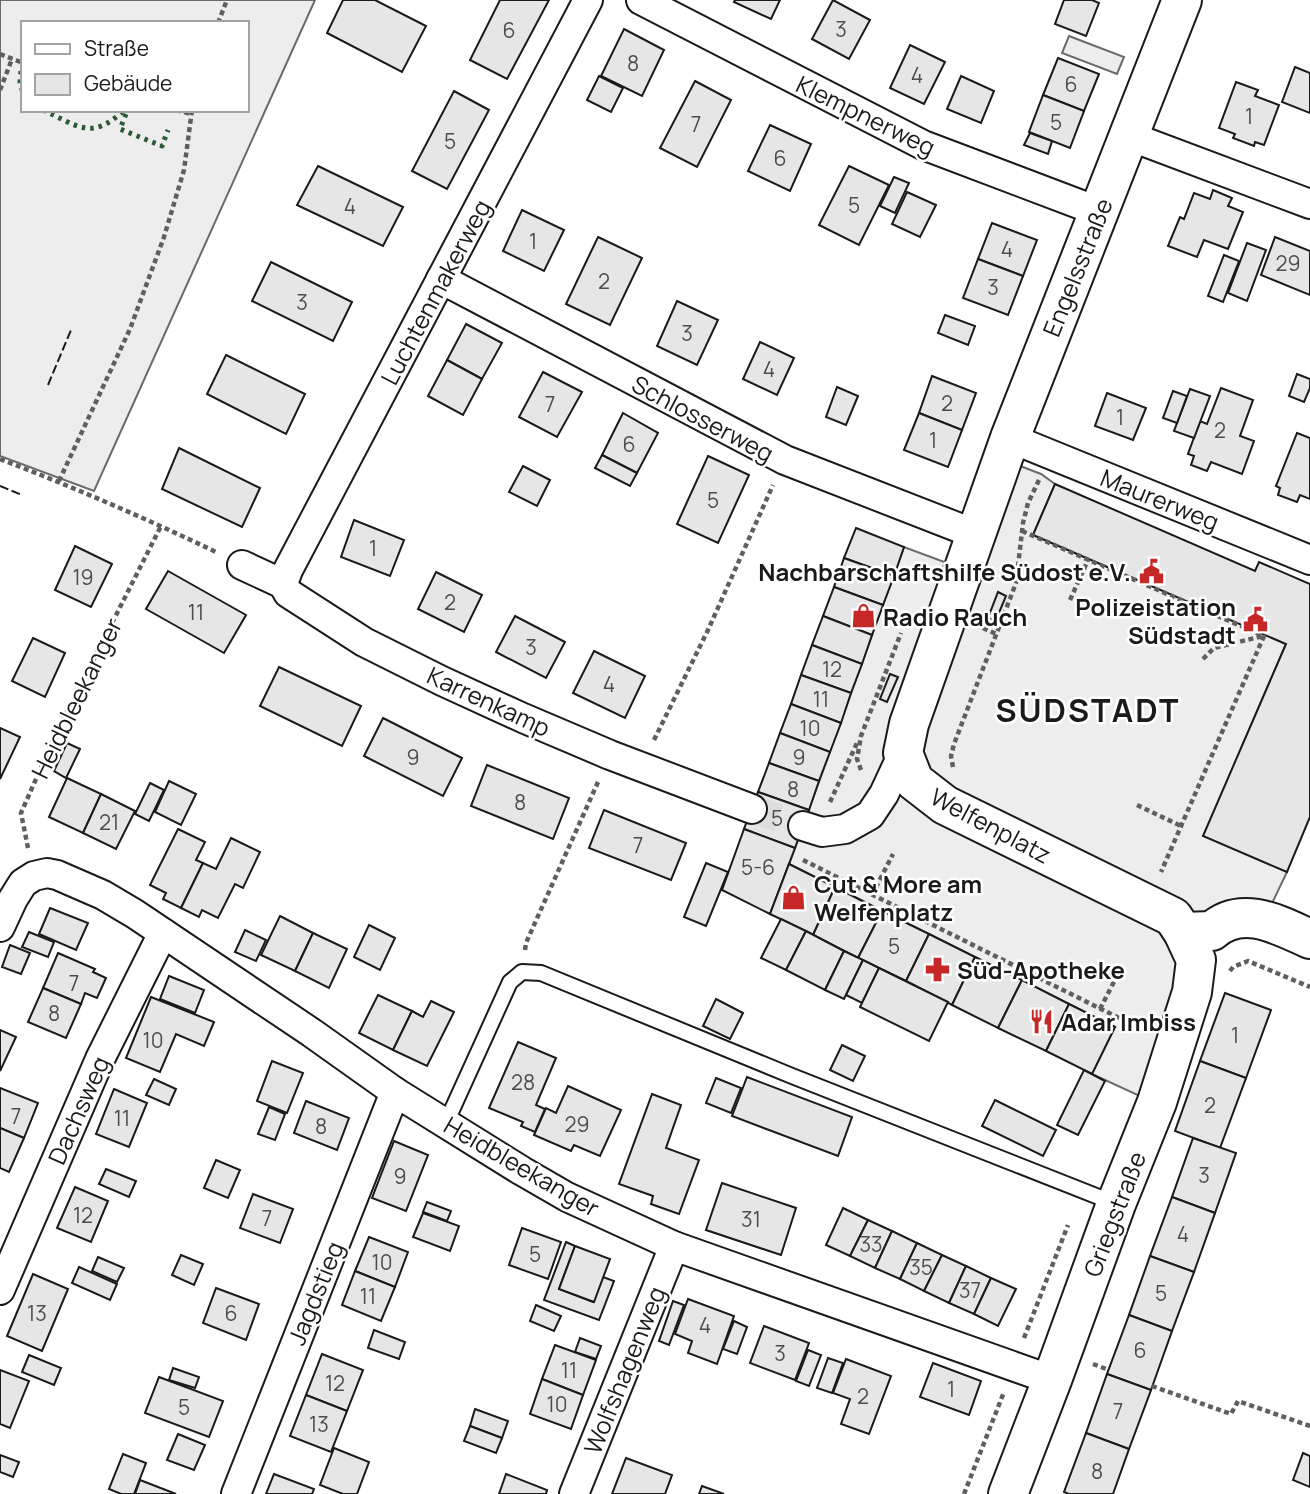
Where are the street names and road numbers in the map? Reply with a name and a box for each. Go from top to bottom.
street label: Klempnerweg [791,67,941,163]
street label: Engelsstraße [1034,193,1120,341]
street label: Luchtenmakerweg [372,194,498,390]
street label: Schlosserweg [626,367,780,469]
street label: Maurerweg [1096,460,1224,538]
street label: Heidbleekanger [23,612,129,784]
street label: Karrenkamp [422,658,556,744]
street label: Welfenplatz [925,779,1057,871]
street label: Dachsweg [39,1051,117,1169]
street label: Heidbleekanger [438,1108,606,1224]
street label: Griegstraße [1075,1147,1153,1281]
street label: Jagdstieg [279,1236,351,1350]
street label: Wolfshagenweg [575,1281,673,1459]

